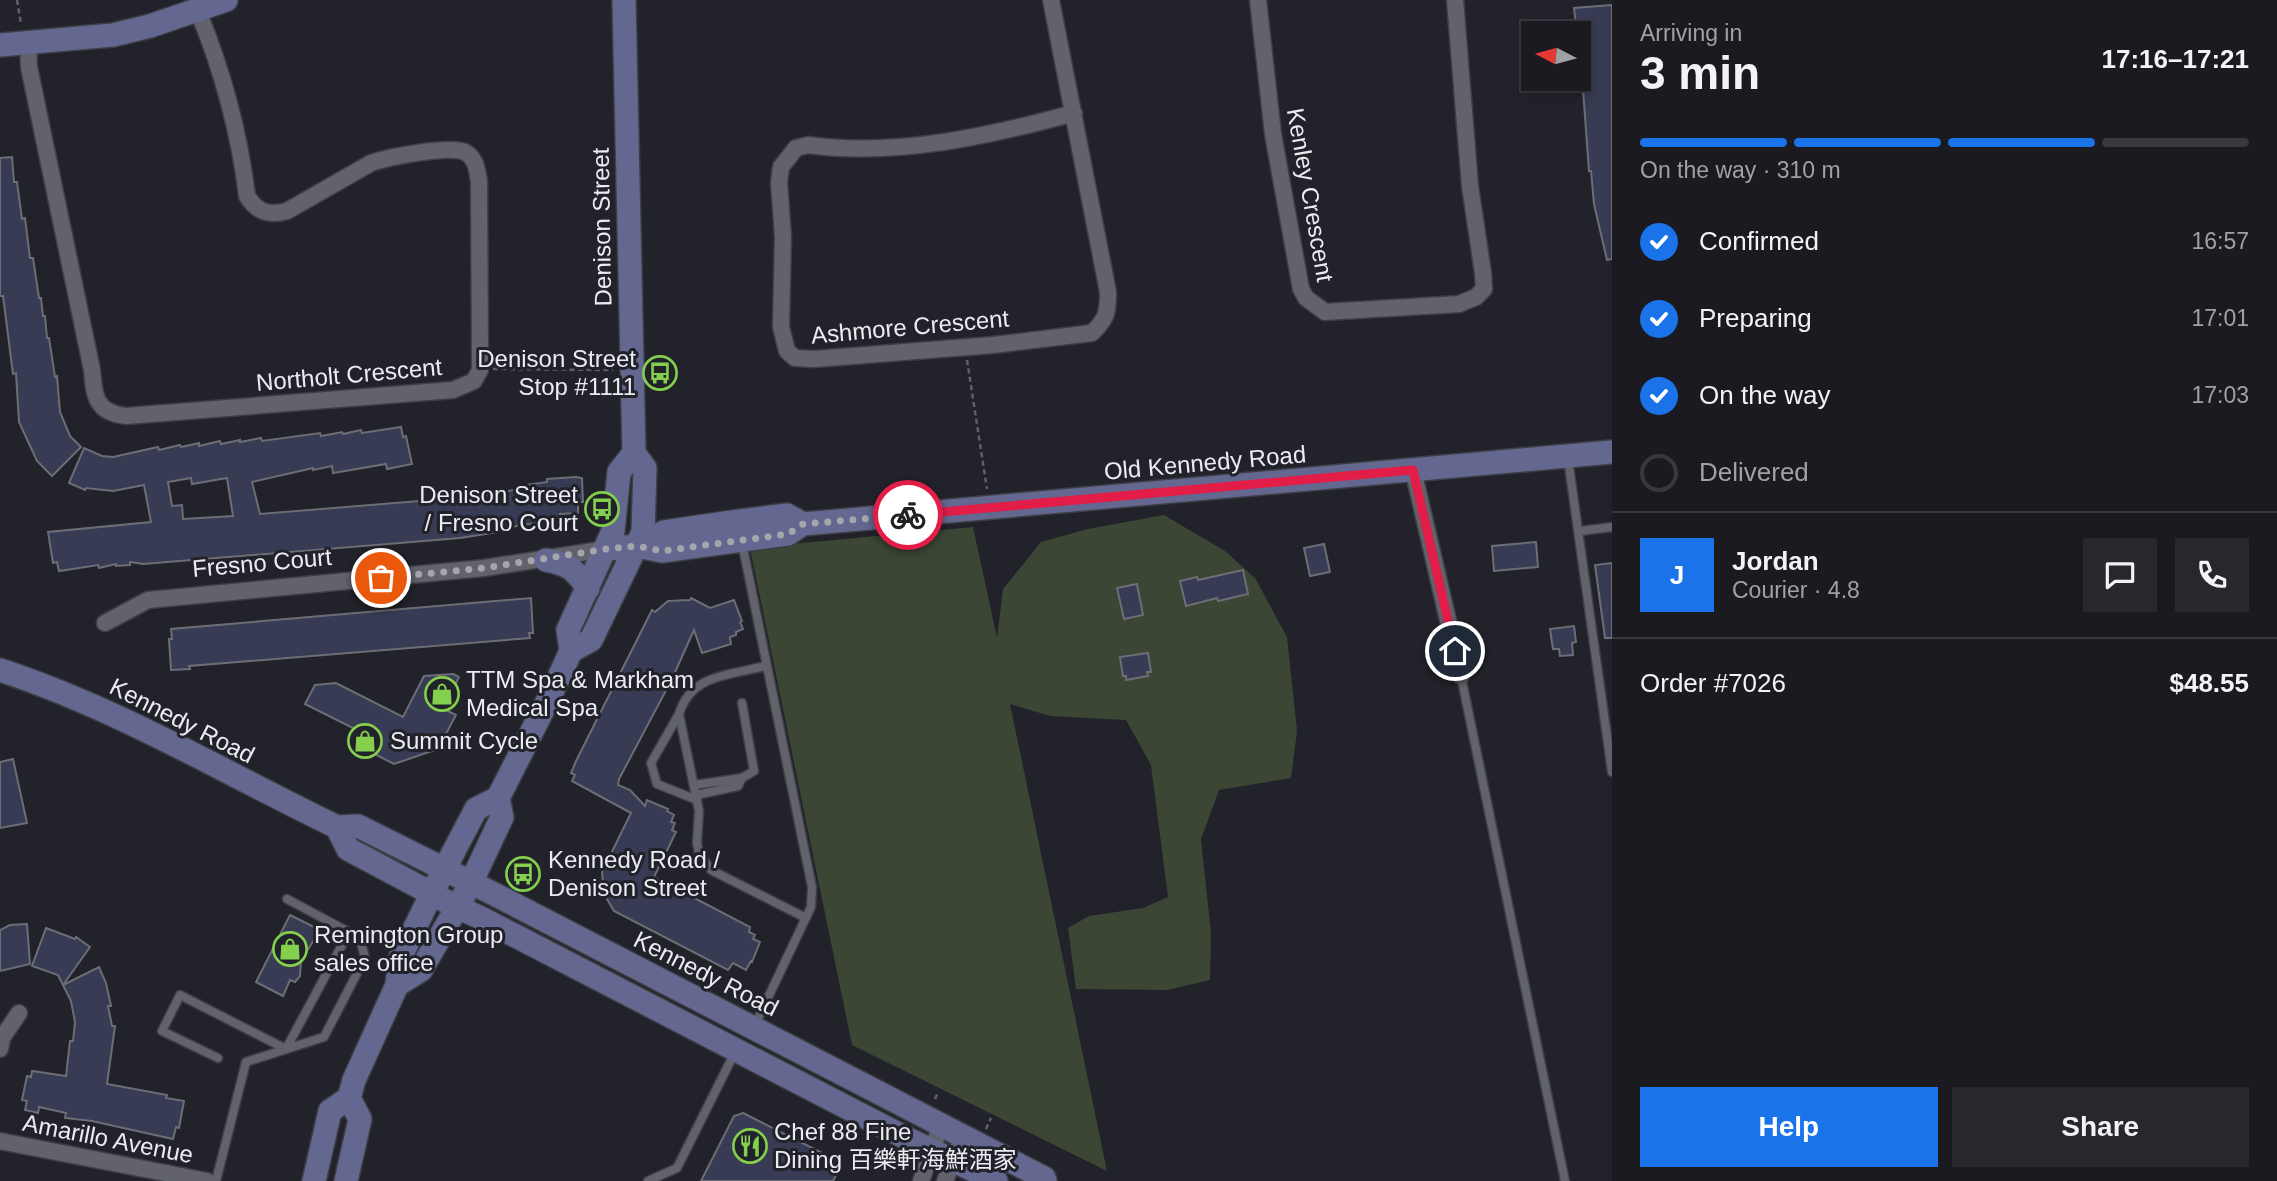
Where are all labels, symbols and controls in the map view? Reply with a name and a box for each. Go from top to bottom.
text: Arriving in [1640,20,1742,46]
north arrow [1521,21,1591,91]
map controls [1521,21,1591,91]
text: 17:16–17:21 [2102,44,2249,74]
text: 3 min [1640,47,1760,99]
street label: Kenley Crescent [1282,106,1339,284]
street label: Denison Street [587,147,616,307]
text: On the way · 310 m [1640,157,1841,183]
icon: check [1640,223,1678,261]
text: Confirmed [1699,226,1819,256]
text: 16:57 [2191,228,2249,254]
icon: check [1640,300,1678,338]
text: Preparing [1699,303,1812,333]
street label: Ashmore Crescent [810,304,1010,349]
text: 17:01 [2191,305,2249,331]
place label: Denison Street Stop #1111 [477,345,636,400]
street label: Northolt Crescent [255,353,443,396]
bus stop icon: Denison Street Stop #1111 [641,354,679,392]
icon: check [1640,377,1678,415]
text: On the way [1699,380,1831,410]
text: 17:03 [2191,382,2249,408]
street label: Old Kennedy Road [1103,440,1307,485]
text: Delivered [1699,457,1809,487]
courier [873,480,943,550]
place label: Denison Street / Fresno Court [419,481,578,536]
bus stop icon: Denison Street / Fresno Court [583,490,621,528]
icon: bike [889,496,927,534]
button: chat [2083,538,2157,612]
button: phone [2175,538,2249,612]
street label: Fresno Court [191,543,333,582]
text: Jordan [1732,546,1819,576]
pin [351,548,411,608]
icon: bag [362,559,400,597]
text: J [1670,560,1684,590]
text: Courier · 4.8 [1732,577,1860,603]
pin [1425,621,1485,681]
icon: home [1436,632,1474,670]
place label: TTM Spa & Markham Medical Spa [466,666,694,721]
text: Order #7026 [1640,668,1786,698]
text: $48.55 [2169,668,2249,698]
street label: Kennedy Road [105,672,259,769]
shop icon: TTM Spa & Markham Medical Spa [423,675,461,713]
shop icon: Summit Cycle [346,722,384,760]
place label: Summit Cycle [390,727,538,754]
place label: Kennedy Road / Denison Street [548,846,720,901]
bus stop icon: Kennedy Road / Denison Street [504,855,542,893]
place label: Remington Group sales office [314,921,503,976]
street label: Kennedy Road [629,925,783,1022]
shop icon: Remington Group sales office [271,930,309,968]
button: Help [1640,1087,1938,1167]
button: Share [1952,1087,2249,1167]
street label: Amarillo Avenue [21,1109,196,1168]
place label: Chef 88 Fine Dining 百樂軒海鮮酒家 [774,1118,1017,1173]
restaurant icon: Chef 88 Fine Dining 百樂軒海鮮酒家 [731,1127,769,1165]

